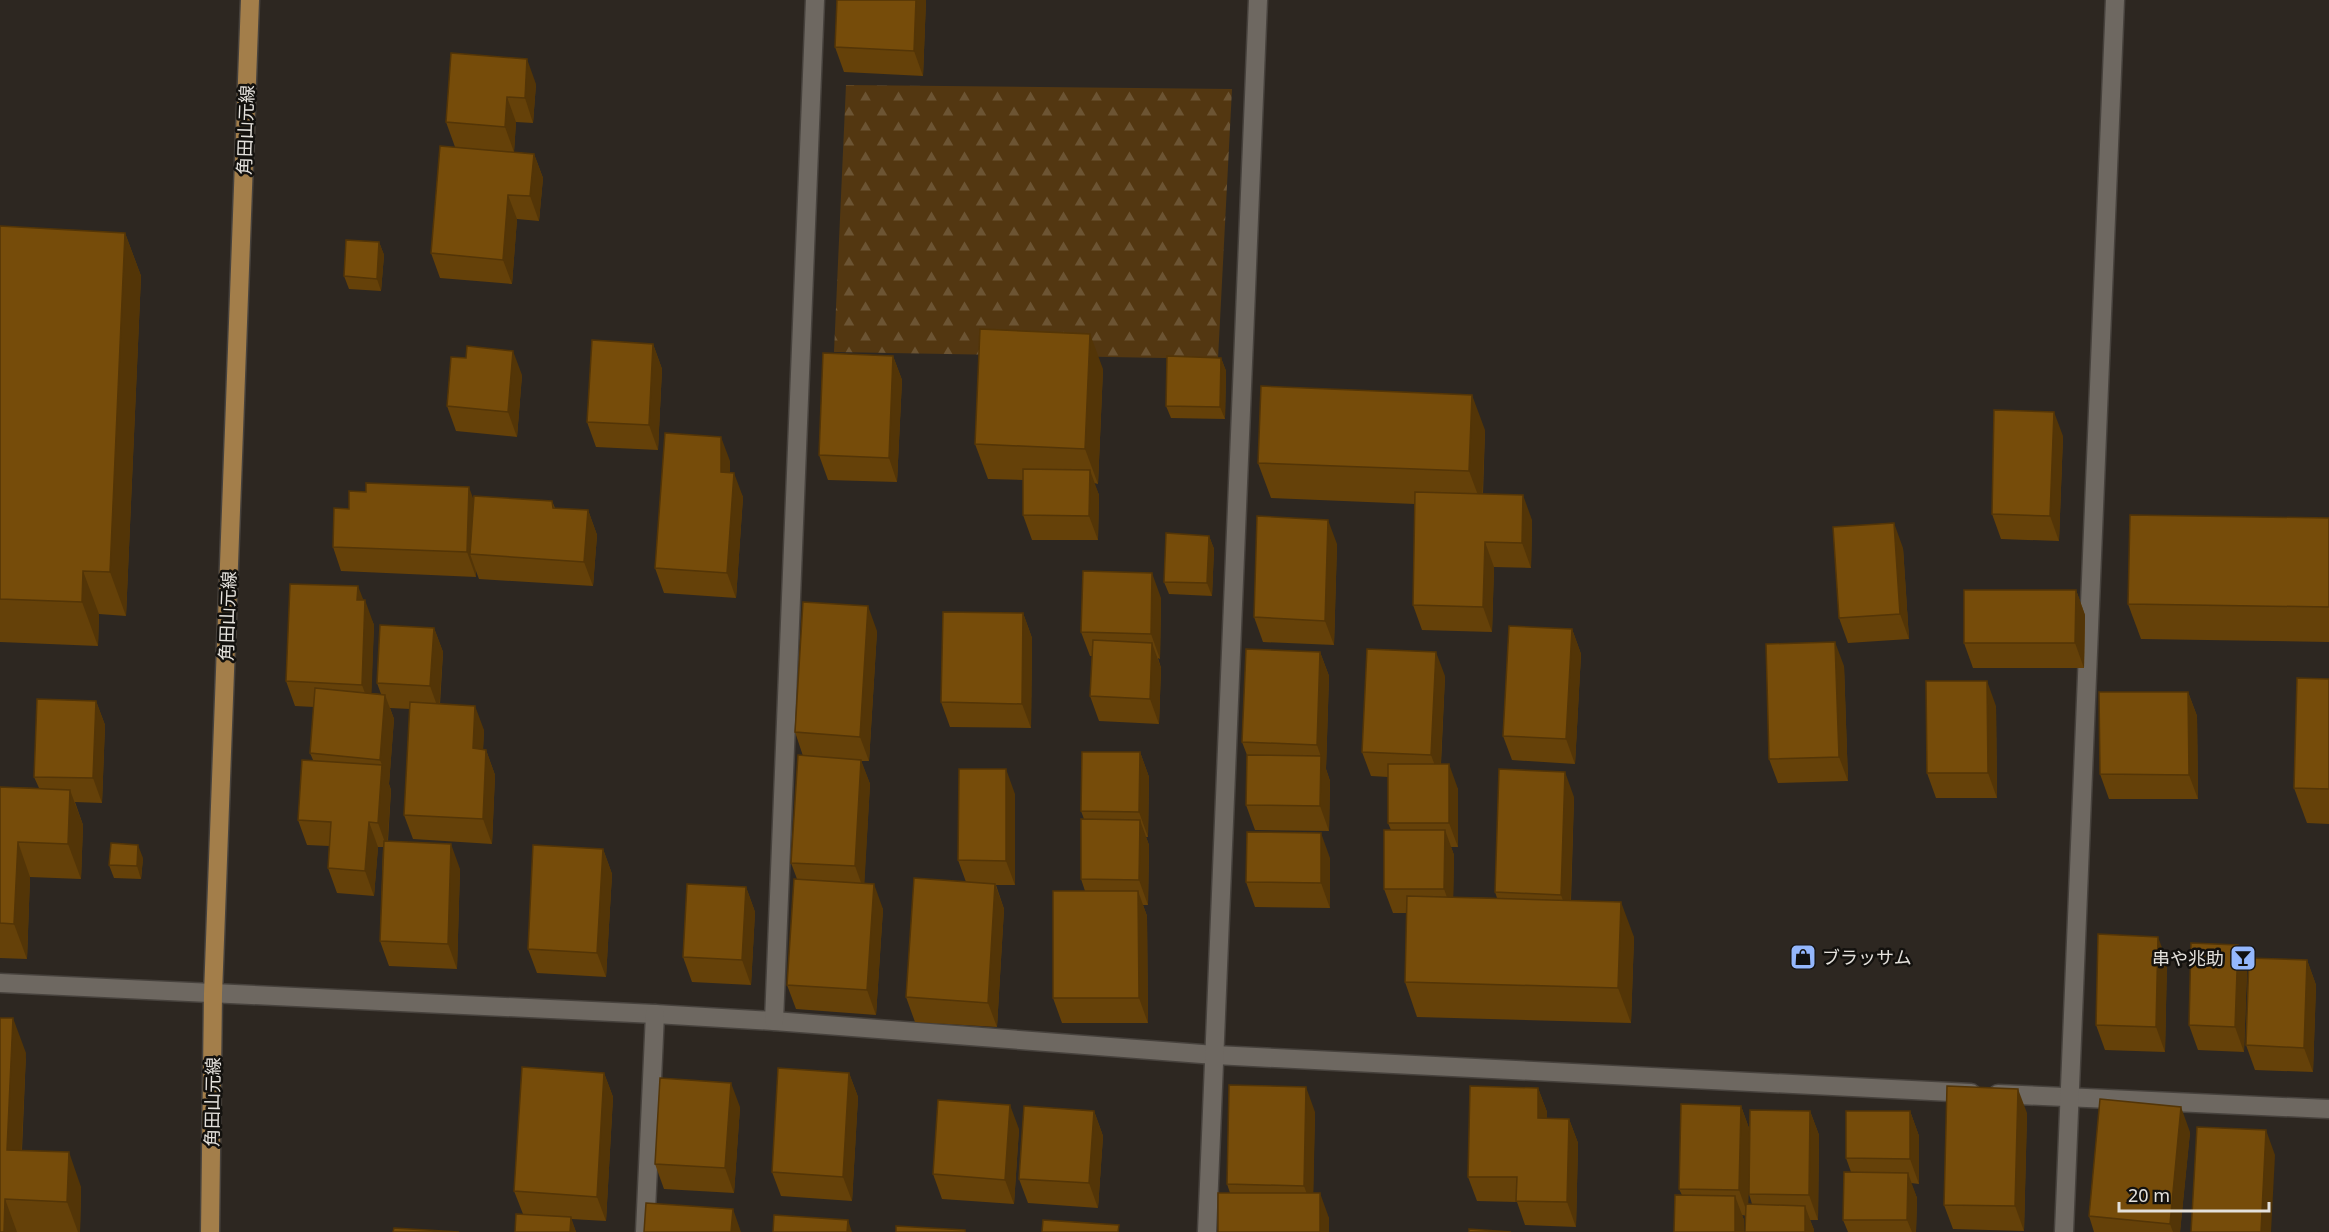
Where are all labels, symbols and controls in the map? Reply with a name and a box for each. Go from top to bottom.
street label: 角田山元線 [231,85,259,175]
street label: 角田山元線 [213,571,241,661]
shop icon: ブラッサム [1788,942,1818,972]
bar icon: 串や兆助 [2228,943,2258,973]
place label: ブラッサム [1822,945,1912,969]
place label: 串や兆助 [2152,946,2224,970]
street label: 角田山元線 [199,1057,225,1147]
scale bar [2119,1175,2269,1213]
text: 20 m [2128,1183,2170,1207]

